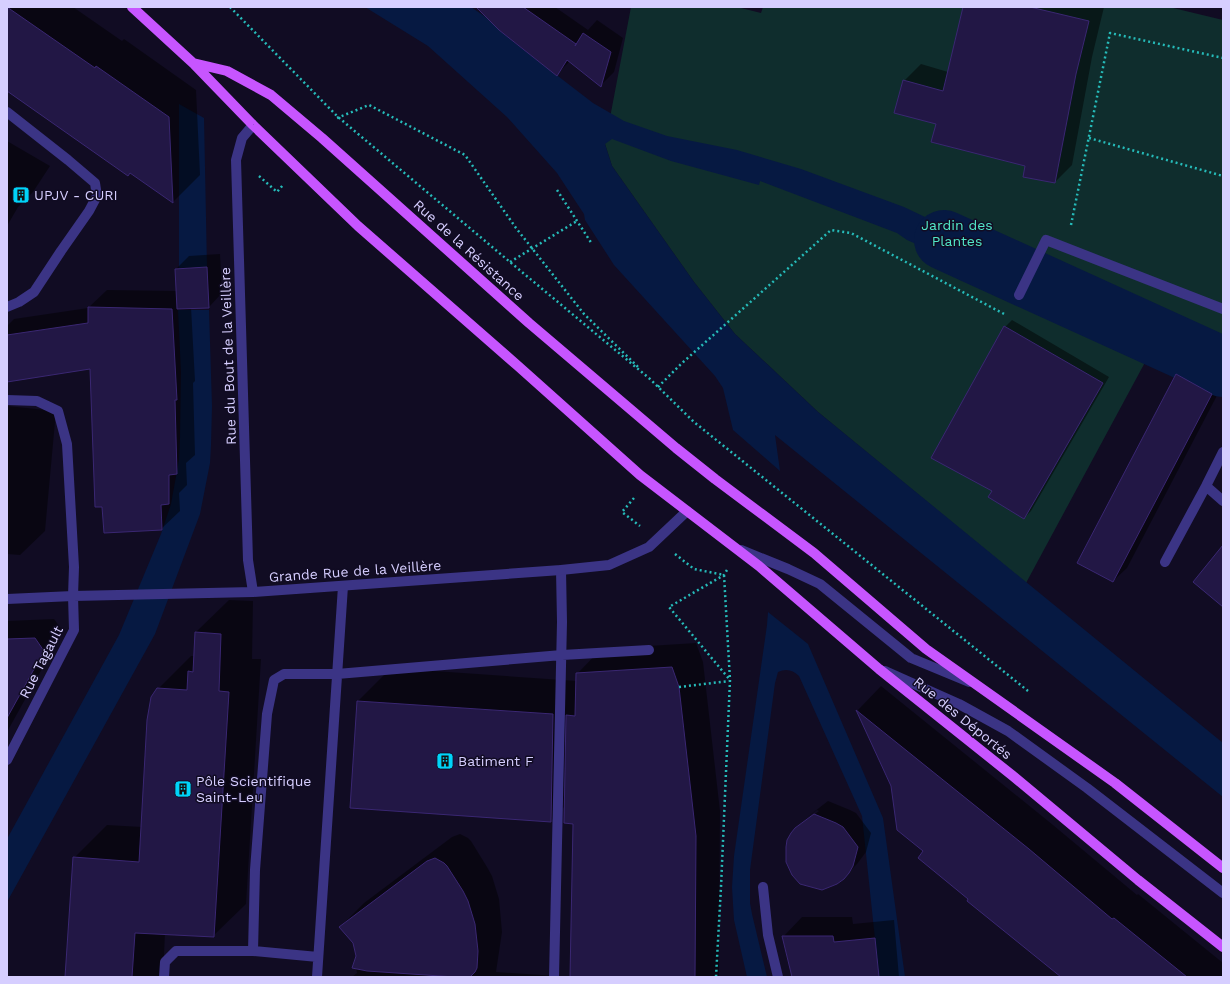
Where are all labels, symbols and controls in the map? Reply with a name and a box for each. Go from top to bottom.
building icon: UPJV - CURI [11,185,31,205]
place label: UPJV - CURI [34,187,118,203]
street label: Rue de la Résistance [411,196,527,304]
park label: Jardin des Plantes [921,217,993,249]
street label: Rue du Bout de la Veillère [217,267,239,445]
street label: Grande Rue de la Veillère [268,557,442,585]
street label: Rue Tagault [16,623,66,701]
street label: Rue des Déportés [911,674,1015,762]
building icon: Batiment F [435,751,455,771]
place label: Batiment F [458,753,534,769]
place label: Pôle Scientifique Saint-Leu [196,773,311,805]
building icon: Pôle Scientifique Saint-Leu [173,779,193,799]

